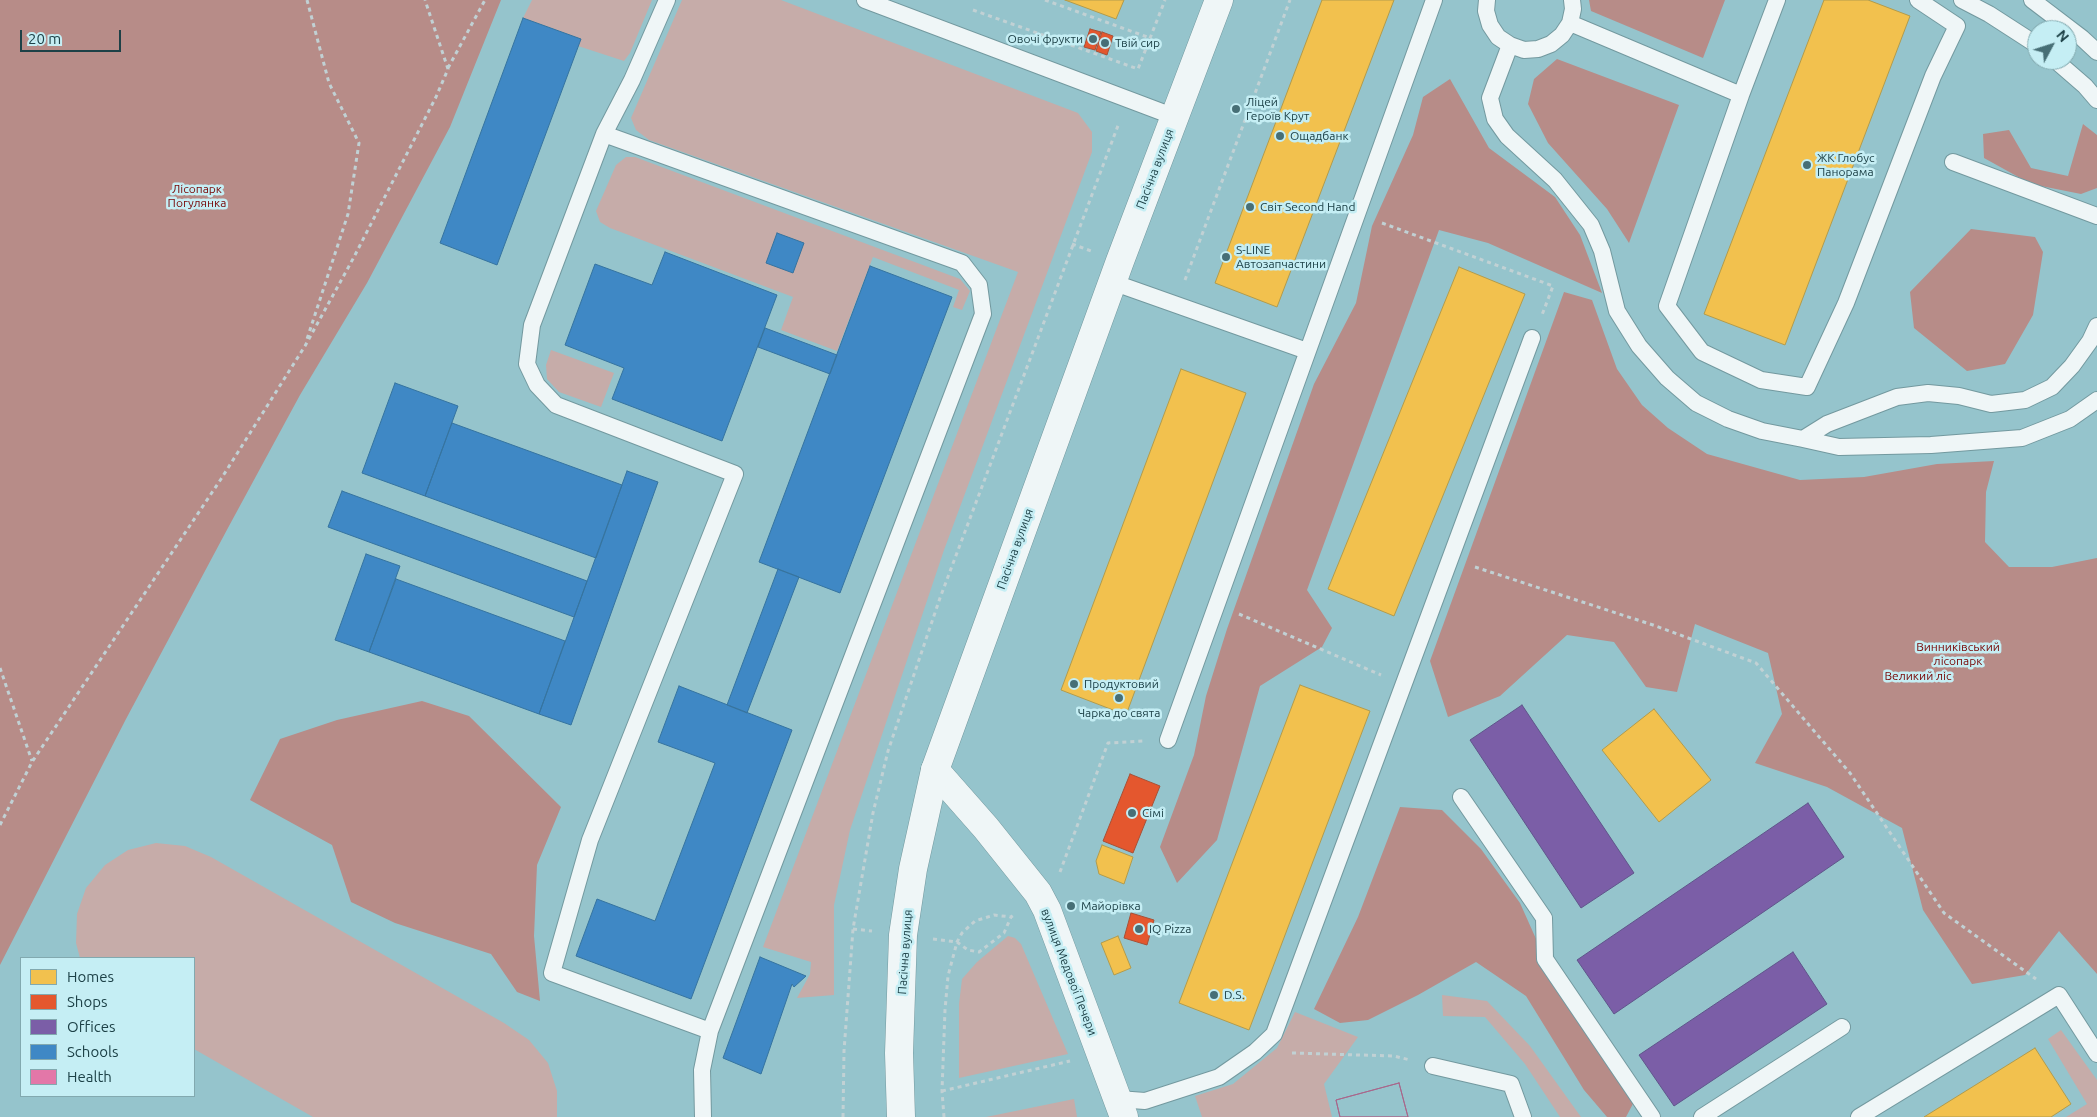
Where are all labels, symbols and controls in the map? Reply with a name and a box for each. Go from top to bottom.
scale bar [22,20,124,52]
north arrow [2027,20,2077,70]
text: N [2053,27,2072,45]
text: 20 m [28,30,61,47]
place label: Овочі фрукти [1008,32,1083,46]
marker: Овочі фрукти [1087,33,1099,45]
place label: Твій сир [1115,36,1160,50]
marker: Твій сир [1099,37,1111,49]
place label: Ліцей Героїв Крут [1246,95,1309,123]
marker: Ліцей Героїв Крут [1230,103,1242,115]
street label: Пасічна вулиця [1133,127,1177,211]
place label: Ощадбанк [1290,129,1349,143]
marker: Ощадбанк [1274,130,1286,142]
place label: ЖК Глобус Панорама [1817,151,1875,179]
marker: ЖК Глобус Панорама [1801,159,1813,171]
park label: Лісопарк Погулянка [168,182,226,210]
place label: Світ Second Hand [1260,200,1355,214]
marker: Світ Second Hand [1244,201,1256,213]
place label: S-LINE Автозапчастини [1236,243,1326,271]
marker: S-LINE Автозапчастини [1220,251,1232,263]
street label: Пасічна вулиця [994,507,1036,591]
park label: Винниківський лісопарк [1916,640,2000,668]
park label: Великий ліс [1884,669,1952,683]
place label: Продуктовий [1084,677,1159,691]
marker: Продуктовий [1068,678,1080,690]
marker: Чарка до свята [1113,692,1125,704]
place label: Чарка до свята [1078,706,1160,720]
place label: Сімі [1142,806,1164,820]
marker: Сімі [1126,807,1138,819]
place label: Майорівка [1081,899,1141,913]
marker: Майорівка [1065,900,1077,912]
street label: вулиця Медової Печери [1038,906,1100,1038]
street label: Пасічна вулиця [895,909,915,995]
place label: IQ Pizza [1149,922,1191,936]
marker: IQ Pizza [1133,923,1145,935]
legend [20,957,195,1097]
text: Homes [67,968,114,985]
place label: D.S. [1224,988,1245,1002]
marker: D.S. [1208,989,1220,1001]
text: Shops [67,993,108,1010]
text: Offices [67,1018,115,1035]
text: Schools [67,1043,118,1060]
text: Health [67,1068,112,1085]

